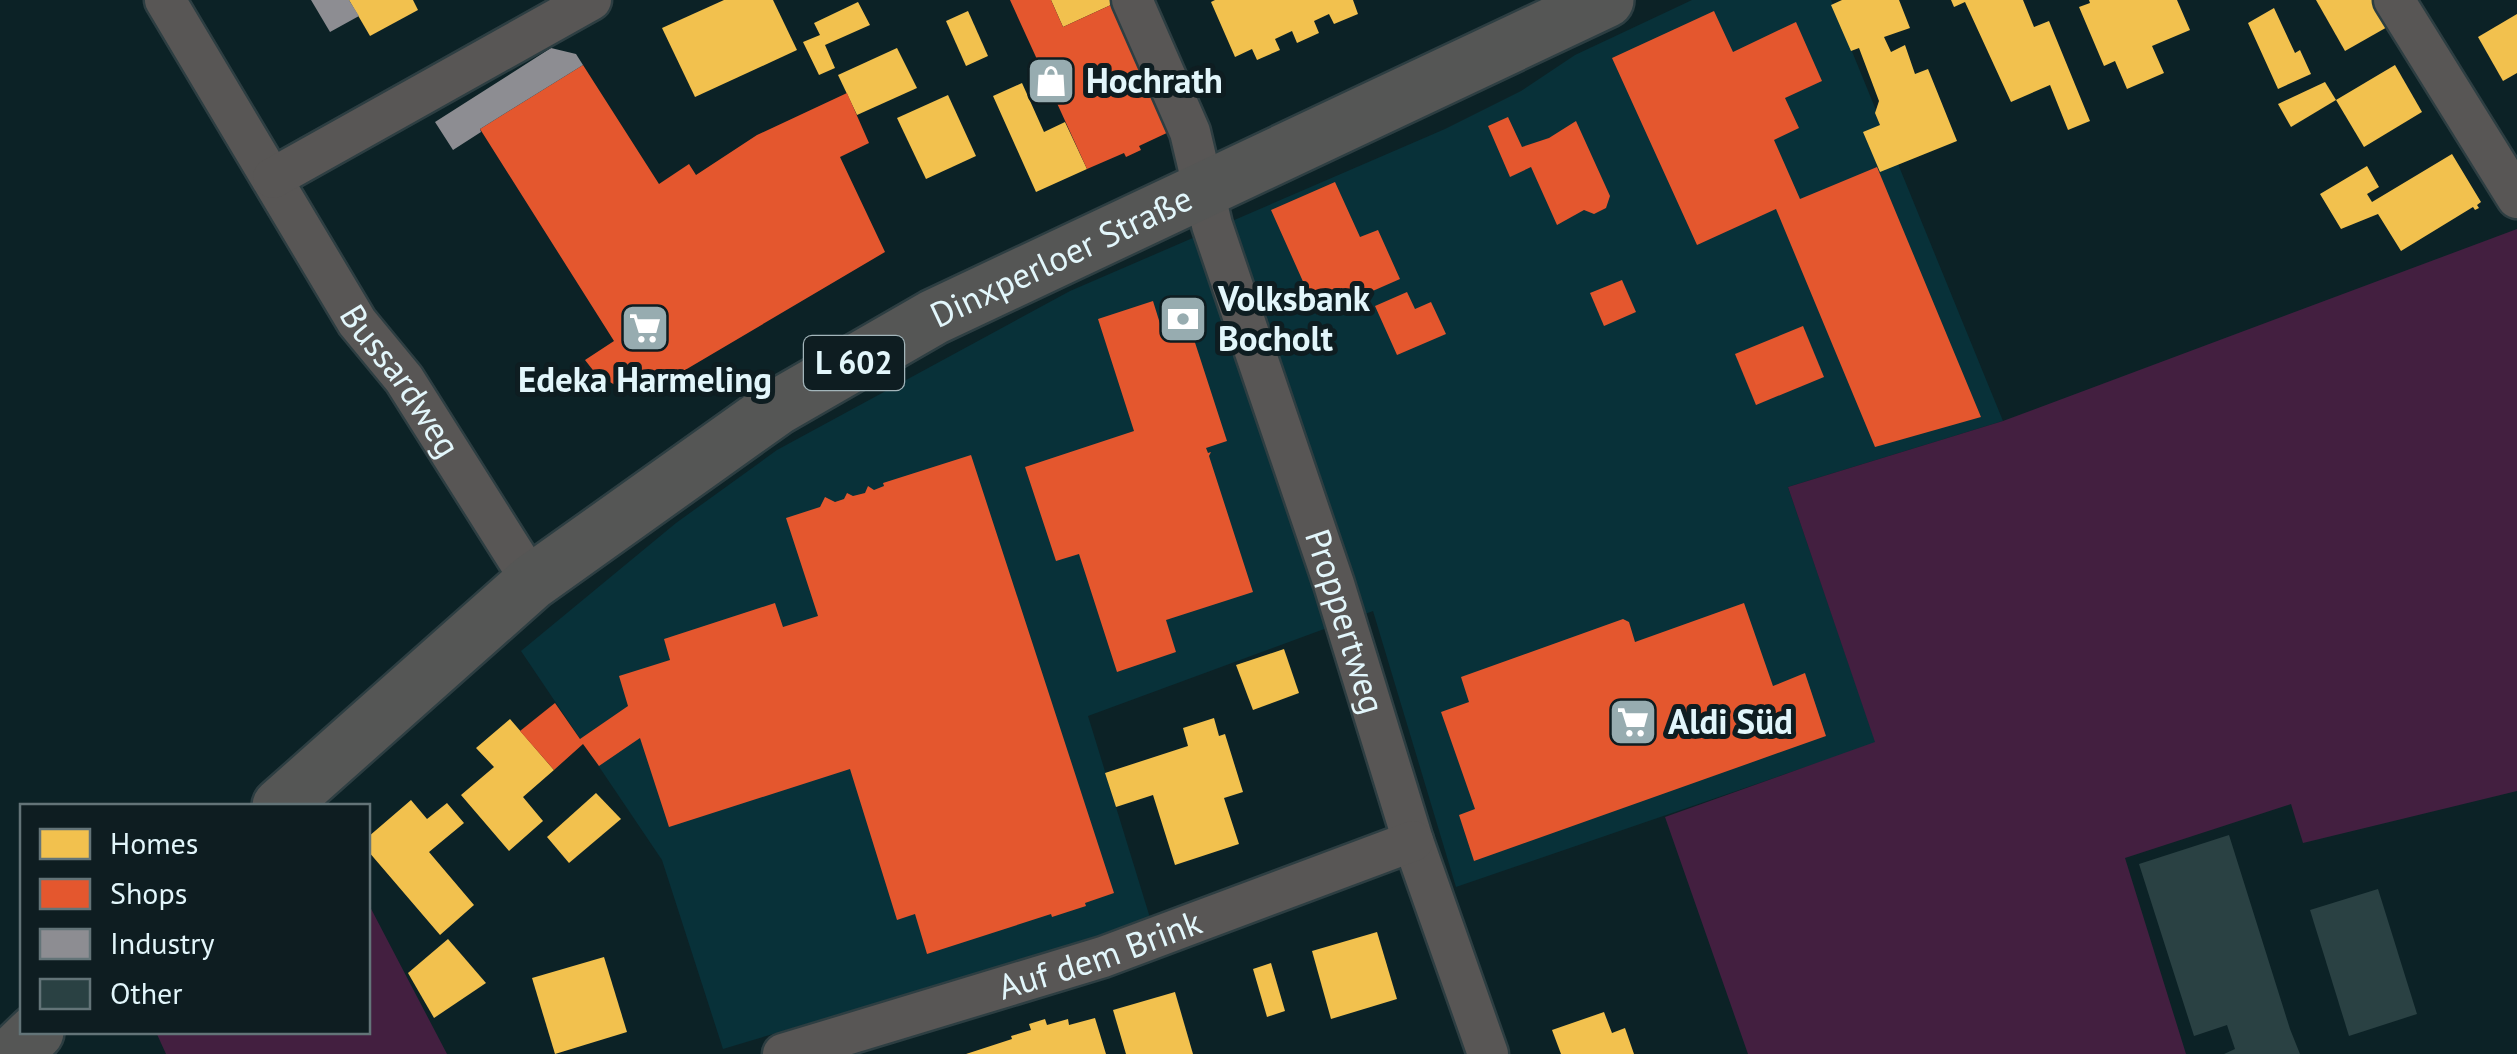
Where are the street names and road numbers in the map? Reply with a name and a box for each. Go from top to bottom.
street label: Dinxperloer Straße [923,175,1199,337]
street label: Bussardweg [330,296,471,466]
road number: L 602 [804,336,904,390]
street label: Proppertweg [1295,523,1396,719]
street label: Auf dem Brink [992,898,1208,1009]

